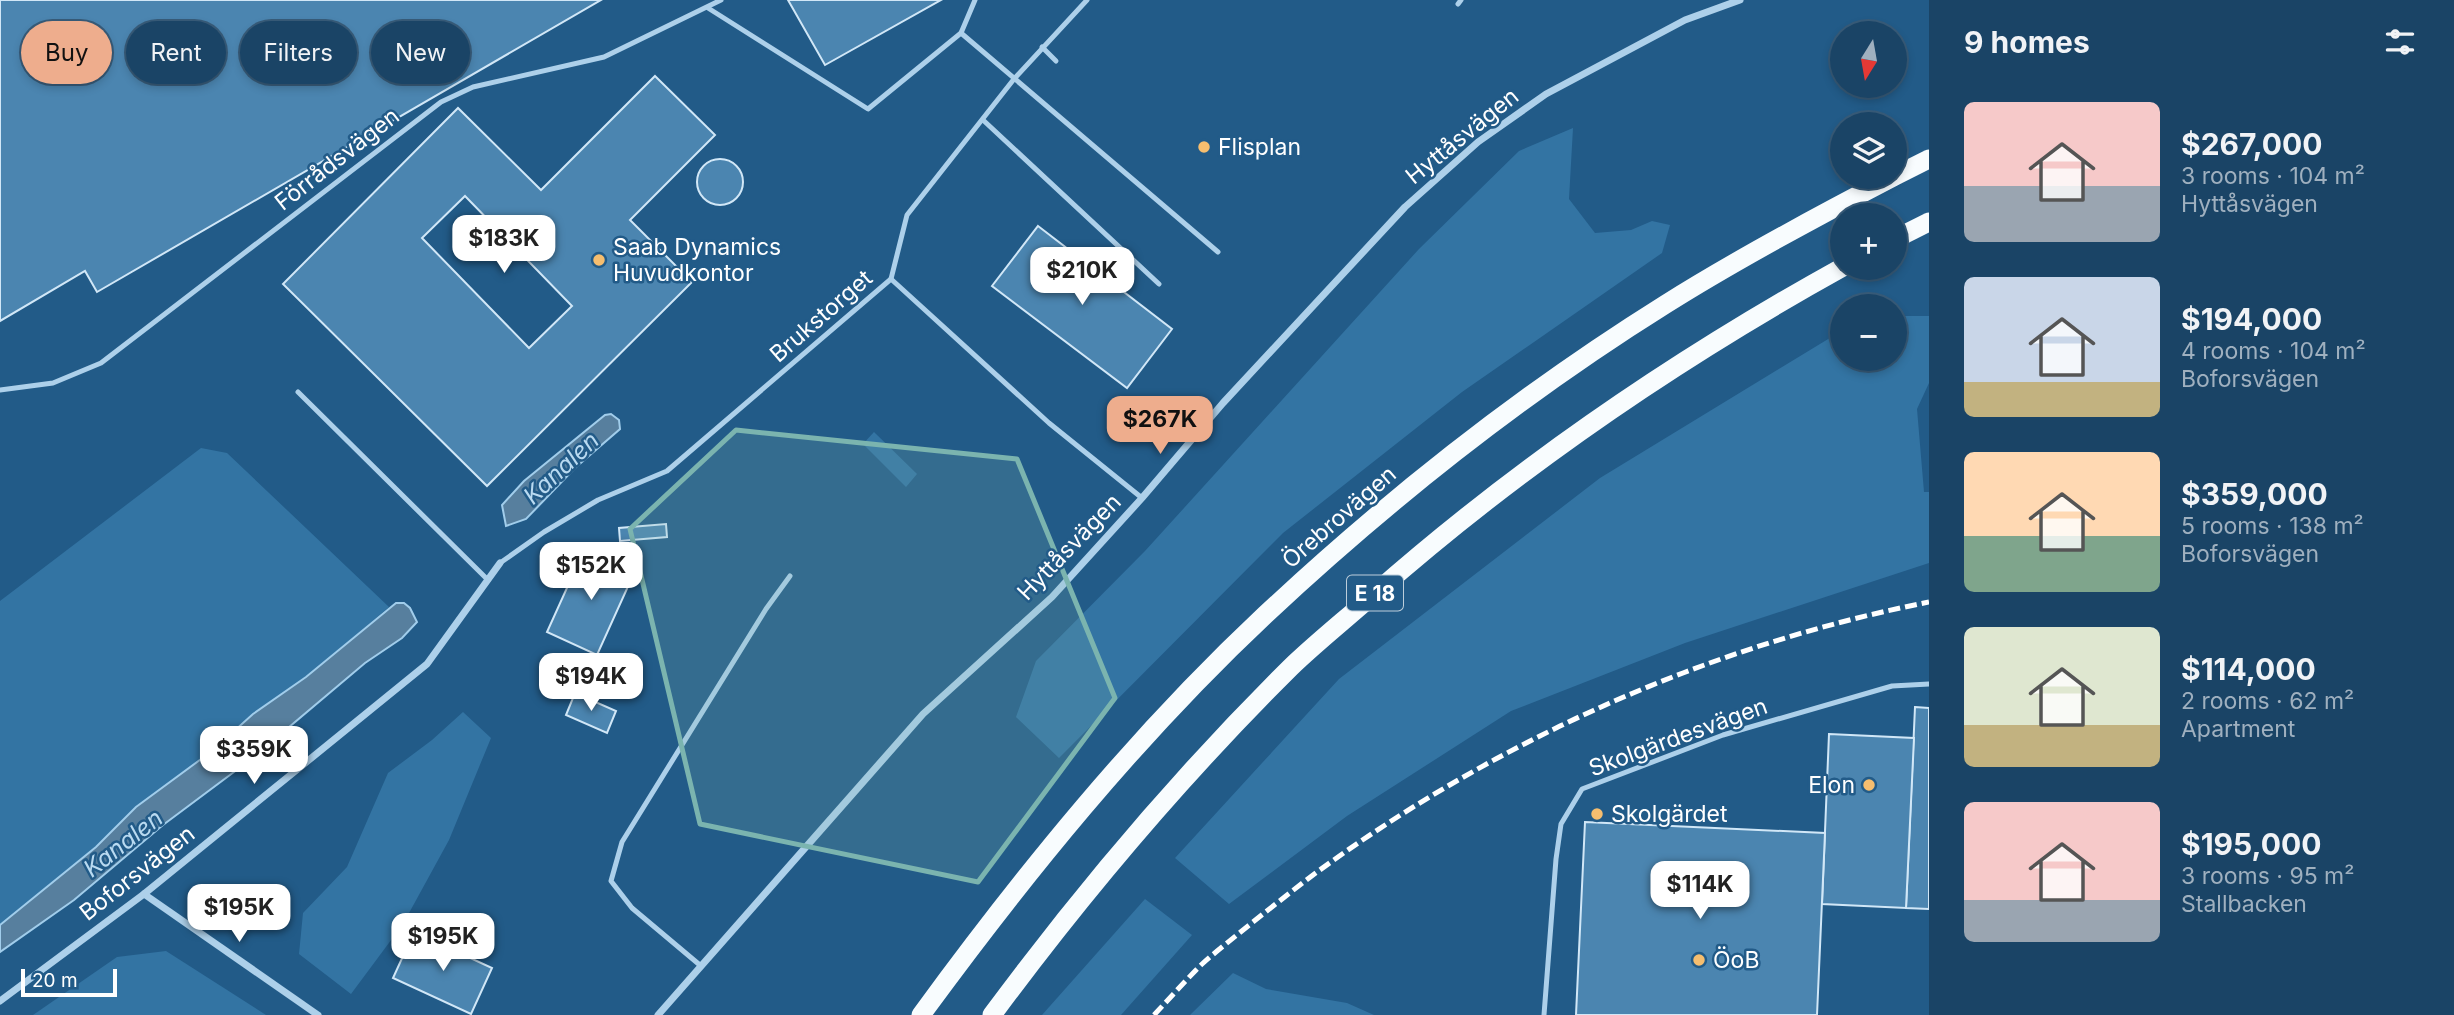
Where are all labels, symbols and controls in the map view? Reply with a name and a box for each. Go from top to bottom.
chip: Buy [21,21,112,84]
chip: Rent [126,21,226,84]
chip: Filters [240,21,357,84]
chip: New [371,21,470,84]
north arrow [1830,21,1908,98]
map controls [1830,21,1907,371]
icon: filters [2381,23,2419,61]
text: 9 homes [1964,24,2090,60]
street label: Hyttåsvägen [1400,82,1524,190]
street label: Förrådsvägen [269,102,405,216]
button: layers [1830,112,1907,189]
text: $267,000 [2181,126,2323,162]
icon: home [2020,130,2104,214]
place label: Flisplan [1218,133,1301,161]
marker: Flisplan [1196,139,1212,155]
text: 3 rooms · 104 m² [2181,162,2365,190]
text: Hyttåsvägen [2181,190,2318,218]
button: + [1830,203,1907,280]
pin: $183K [455,216,553,275]
text: $183K [468,224,540,252]
place label: Saab Dynamics Huvudkontor [613,233,781,287]
pin: $210K [1033,247,1131,307]
marker: Saab Dynamics Huvudkontor [591,252,607,268]
text: $210K [1046,256,1118,284]
street label: Brukstorget [764,264,878,368]
button: − [1830,294,1907,371]
text: $194,000 [2181,301,2322,337]
icon: home [2020,305,2104,389]
text: 4 rooms · 104 m² [2181,337,2366,365]
text: Boforsvägen [2181,365,2319,393]
pin: $267K [1111,396,1209,456]
text: $267K [1123,405,1197,433]
water label: Kanalen [517,426,605,510]
street label: Örebrovägen [1276,460,1402,574]
text: $359,000 [2181,476,2328,512]
icon: home [2020,480,2104,564]
street label: Hyttåsvägen [1011,488,1127,606]
text: 5 rooms · 138 m² [2181,512,2364,540]
text: Boforsvägen [2181,540,2319,568]
pin: $152K [542,542,640,602]
text: $152K [556,551,626,579]
road number: E 18 [1347,576,1403,610]
text: $114,000 [2181,651,2316,687]
pin: $194K [542,654,640,713]
icon: home [2020,655,2104,739]
text: $194K [555,662,627,690]
text: 2 rooms · 62 m² [2181,687,2354,715]
street label: Skolgärdesvägen [1585,692,1771,782]
text: Apartment [2181,715,2295,743]
pin: $359K [205,726,303,786]
text: $359K [216,735,292,763]
place label: Elon [1808,771,1855,799]
marker: Elon [1861,777,1877,793]
place label: Skolgärdet [1611,800,1728,828]
water label: Kanalen [78,803,168,883]
marker: Skolgärdet [1589,806,1605,822]
street label: Boforsvägen [74,819,200,927]
text: $195,000 [2181,826,2321,862]
icon: home [2020,830,2104,914]
pin: $114K [1651,862,1749,921]
text: 3 rooms · 95 m² [2181,862,2354,890]
text: $114K [1667,870,1734,898]
pin: $195K [190,884,288,944]
text: Stallbacken [2181,890,2307,918]
text: $195K [203,893,275,921]
pin: $195K [394,914,492,973]
text: $195K [407,922,479,950]
place label: ÖoB [1713,946,1759,974]
marker: ÖoB [1691,952,1707,968]
scale bar [21,966,117,998]
text: 20 m [32,969,78,992]

